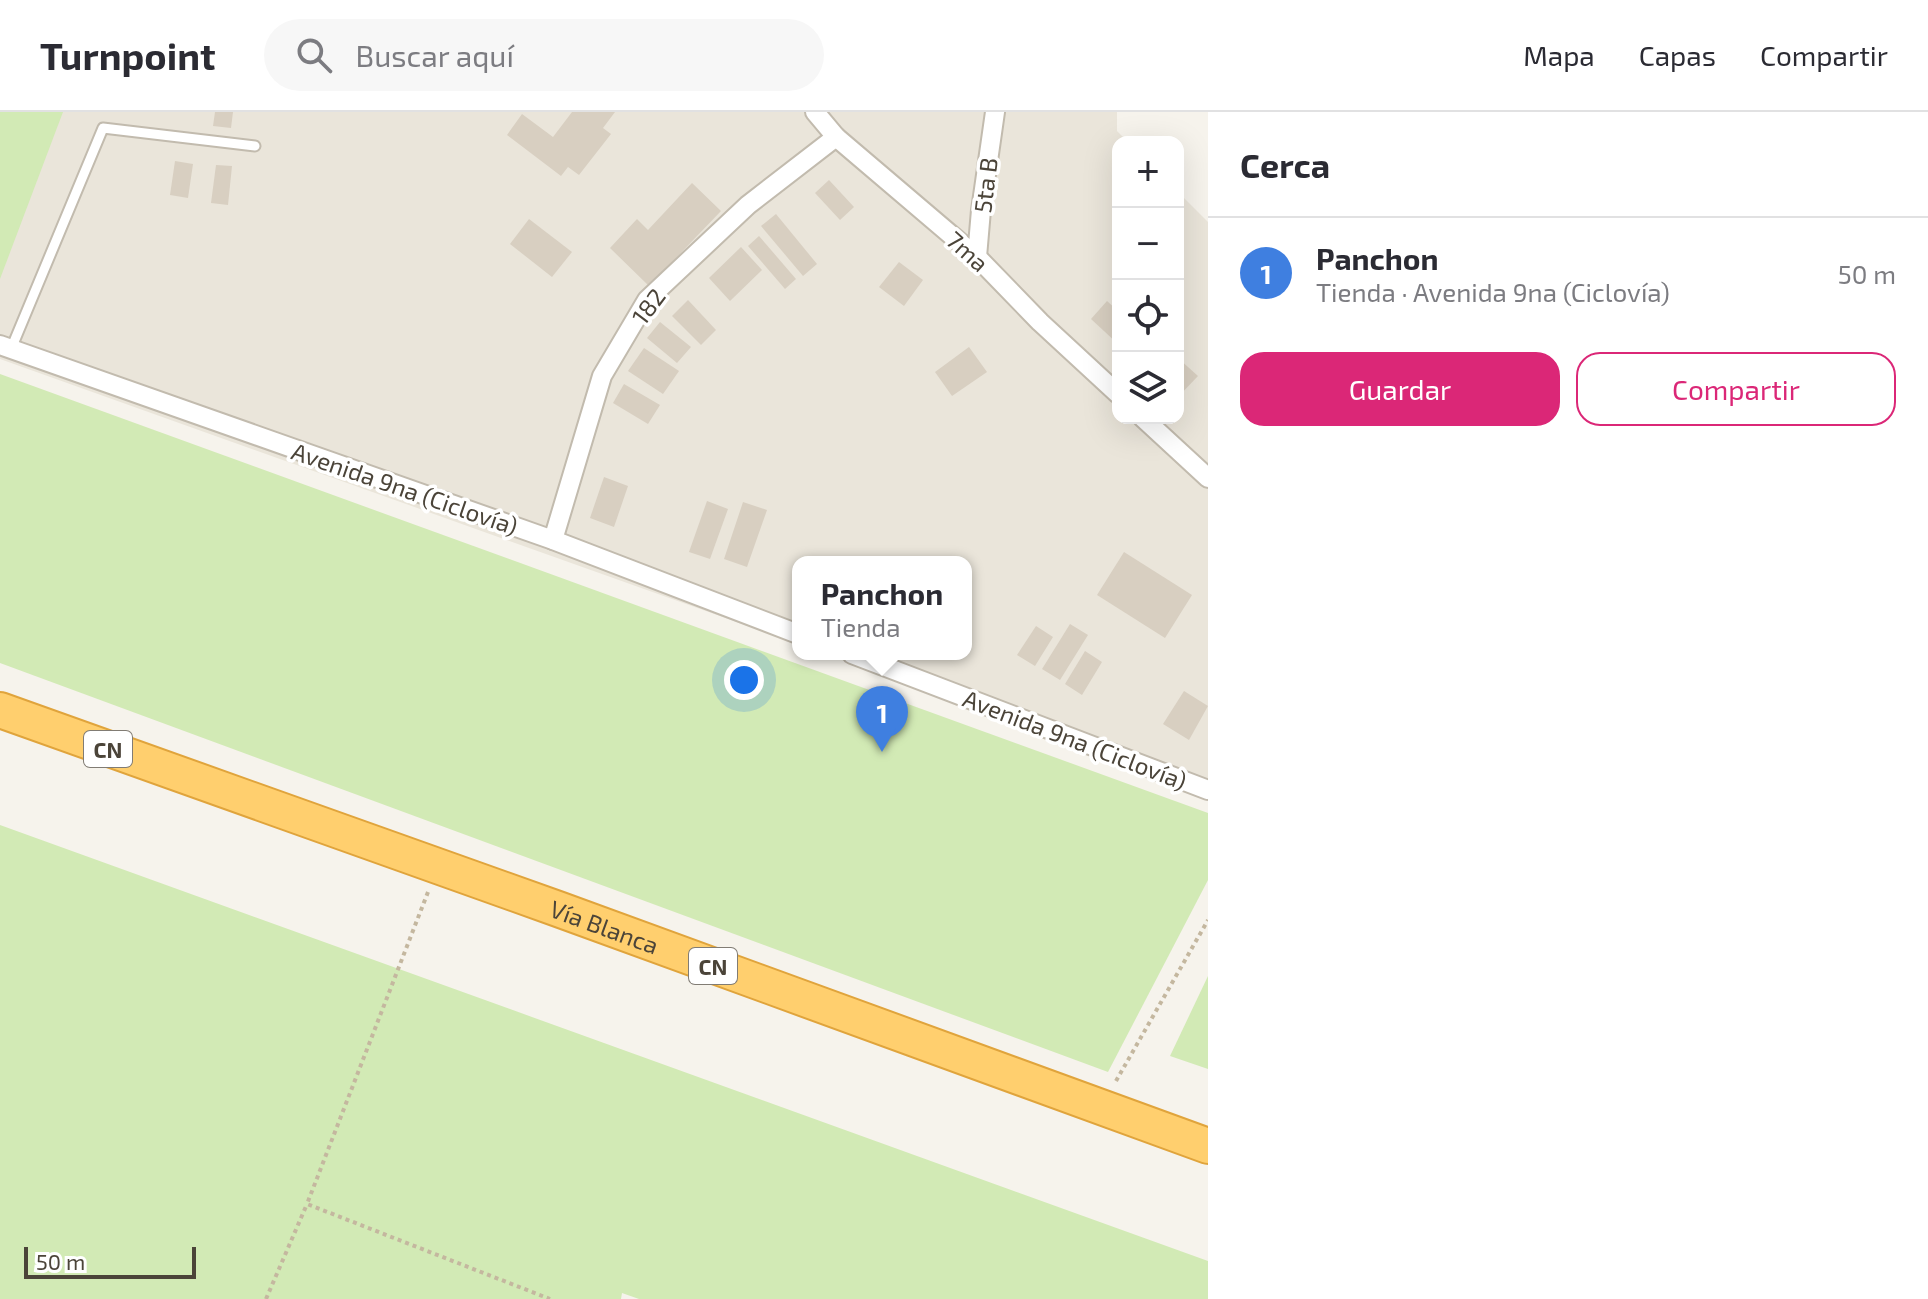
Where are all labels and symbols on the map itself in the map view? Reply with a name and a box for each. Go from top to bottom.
street label: 5ta B [967,156,1003,214]
street label: 7ma [941,225,995,277]
street label: 182 [625,282,671,330]
street label: Avenida 9na (Ciclovía) [288,436,522,540]
your location [724,660,764,700]
street label: Avenida 9na (Ciclovía) [959,683,1191,795]
pin: 1 [856,686,908,752]
road number: CN [84,731,132,767]
street label: Vía Blanca [546,893,663,959]
road number: CN [689,948,737,984]
scale bar [24,1243,196,1279]

